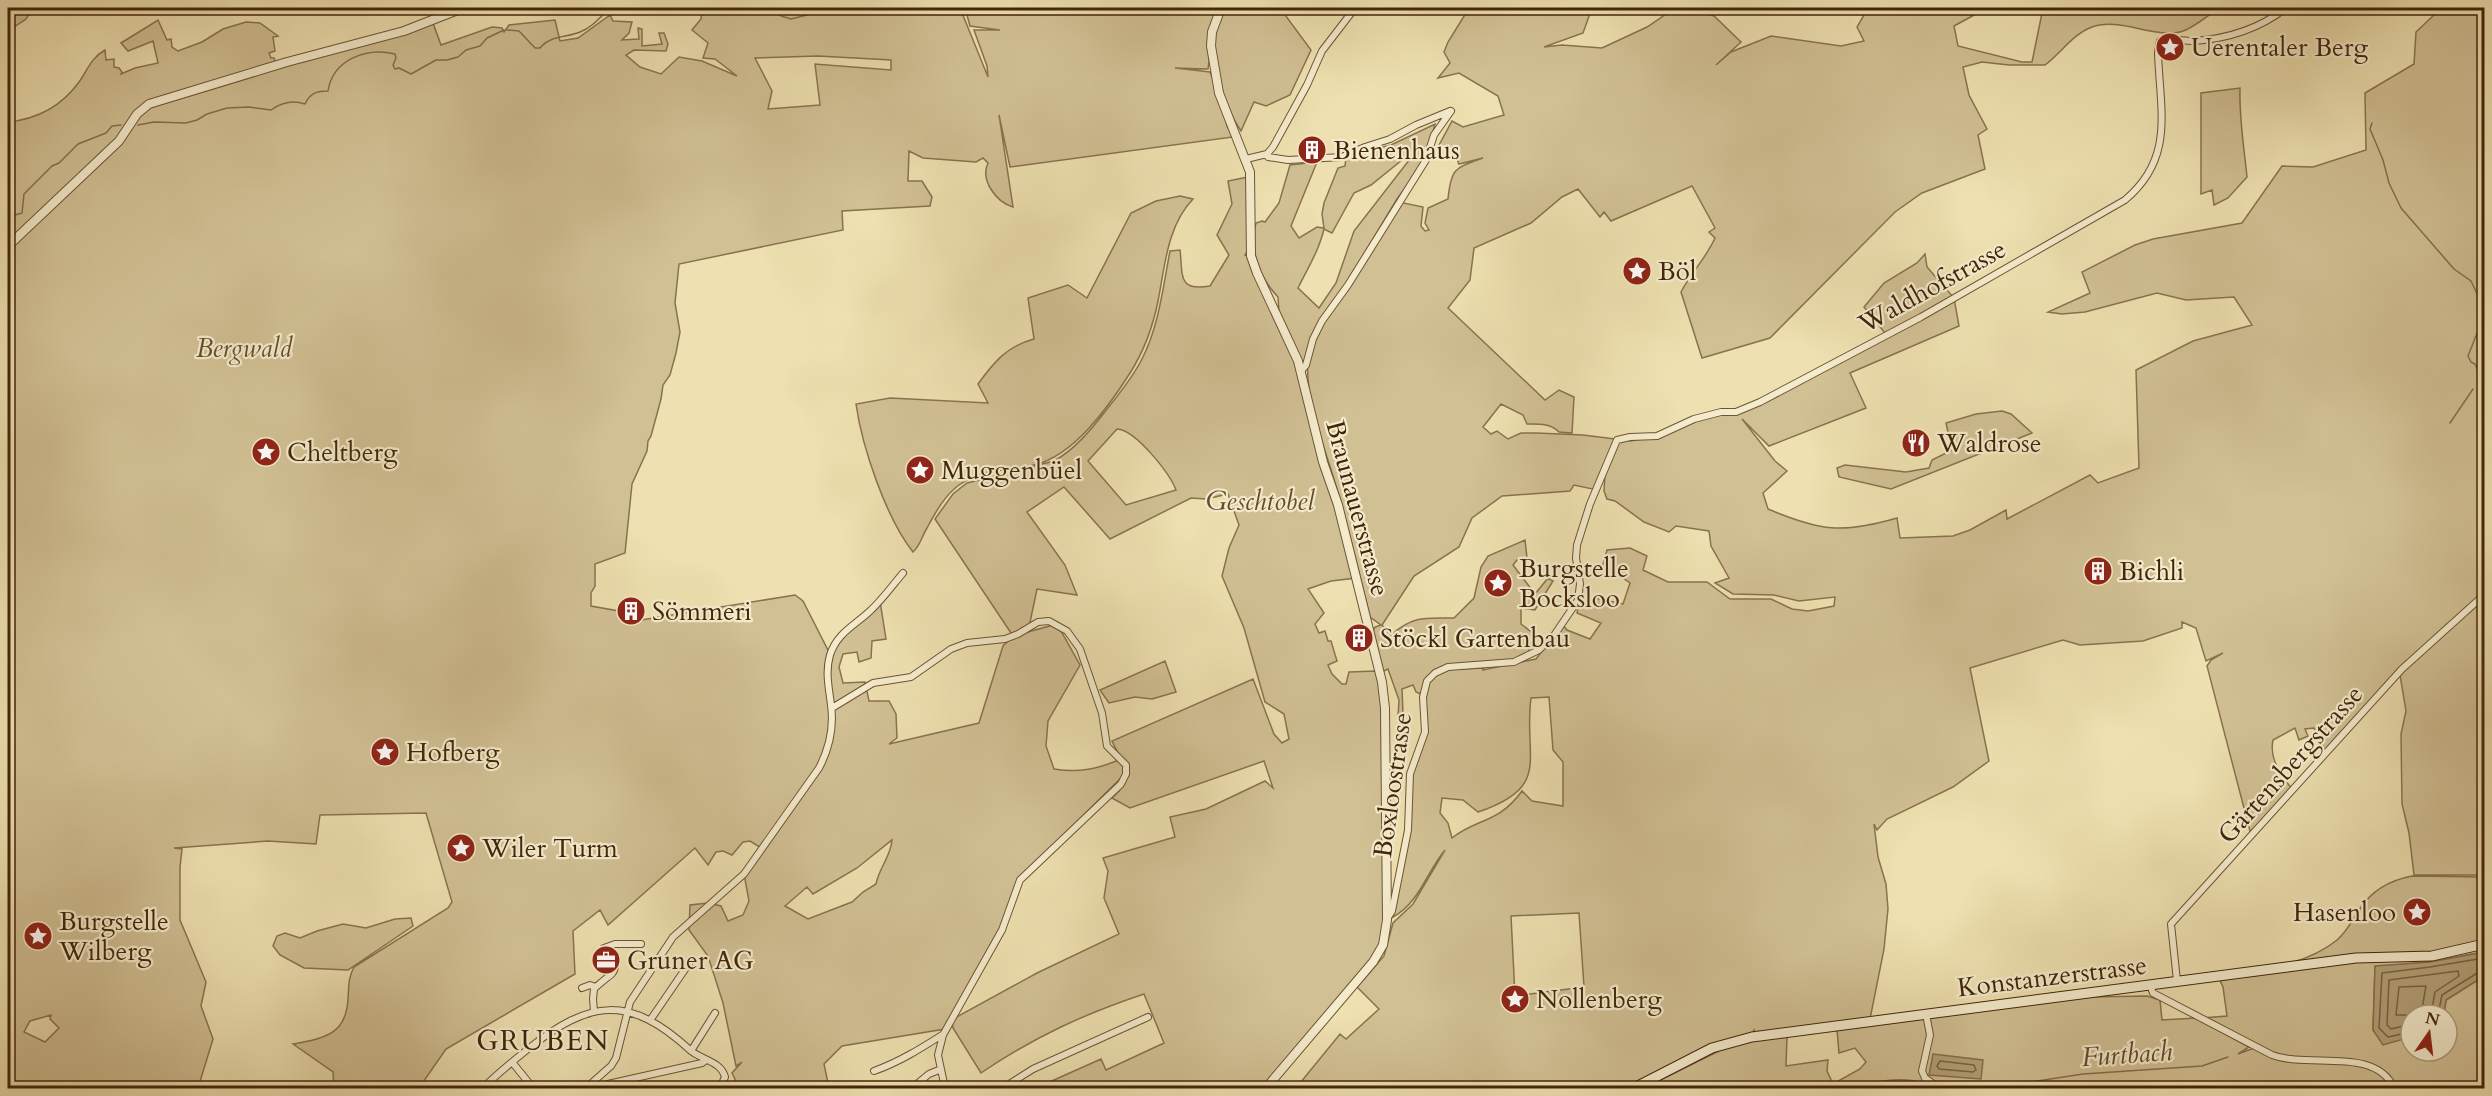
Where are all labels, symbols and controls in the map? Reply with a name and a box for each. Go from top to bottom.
place label: Uerentaler Berg [2191,30,2368,65]
place icon: Uerentaler Berg [2154,31,2186,63]
place label: Bienenhaus [1333,133,1460,168]
building icon: Bienenhaus [1296,134,1328,166]
street label: Waldhofstrasse [1851,232,2012,342]
place label: Böl [1658,254,1697,289]
place icon: Böl [1621,255,1653,287]
park label: Bergwald [196,331,293,366]
street label: Braunauerstrasse [1317,416,1398,600]
place label: Waldrose [1936,426,2041,461]
restaurant icon: Waldrose [1900,427,1932,459]
place label: Cheltberg [287,435,398,470]
place icon: Cheltberg [250,436,282,468]
place label: Muggenbüel [941,453,1082,488]
place icon: Muggenbüel [904,454,936,486]
park label: Geschtobel [1206,484,1315,519]
place label: Burgstelle Bocksloo [1519,551,1629,616]
place label: Bichli [2119,554,2184,589]
building icon: Bichli [2082,555,2114,587]
place icon: Burgstelle Bocksloo [1482,567,1514,599]
place label: Sömmeri [652,594,752,629]
building icon: Sömmeri [615,595,647,627]
place label: Stöckl Gartenbau [1380,621,1570,656]
building icon: Stöckl Gartenbau [1343,622,1375,654]
street label: Gärtensbergstrasse [2210,678,2371,851]
street label: Boxloostrasse [1365,710,1420,860]
place label: Hofberg [406,735,500,770]
place icon: Hofberg [369,736,401,768]
place label: Wiler Turm [481,831,618,866]
place icon: Wiler Turm [445,832,477,864]
place label: Hasenloo [2293,895,2396,930]
place icon: Hasenloo [2401,896,2433,928]
place label: Burgstelle Wilberg [58,904,169,969]
place icon: Burgstelle Wilberg [22,920,54,952]
place label: Gruner AG [627,943,753,978]
office icon: Gruner AG [590,944,622,976]
street label: Konstanzerstrasse [1955,947,2149,1005]
place label: Nollenberg [1536,982,1662,1017]
place icon: Nollenberg [1499,983,1531,1015]
north arrow [2399,1003,2459,1063]
text: N [2423,1007,2442,1032]
district label: GRUBEN [476,1022,610,1060]
water label: Furtbach [2080,1033,2174,1076]

